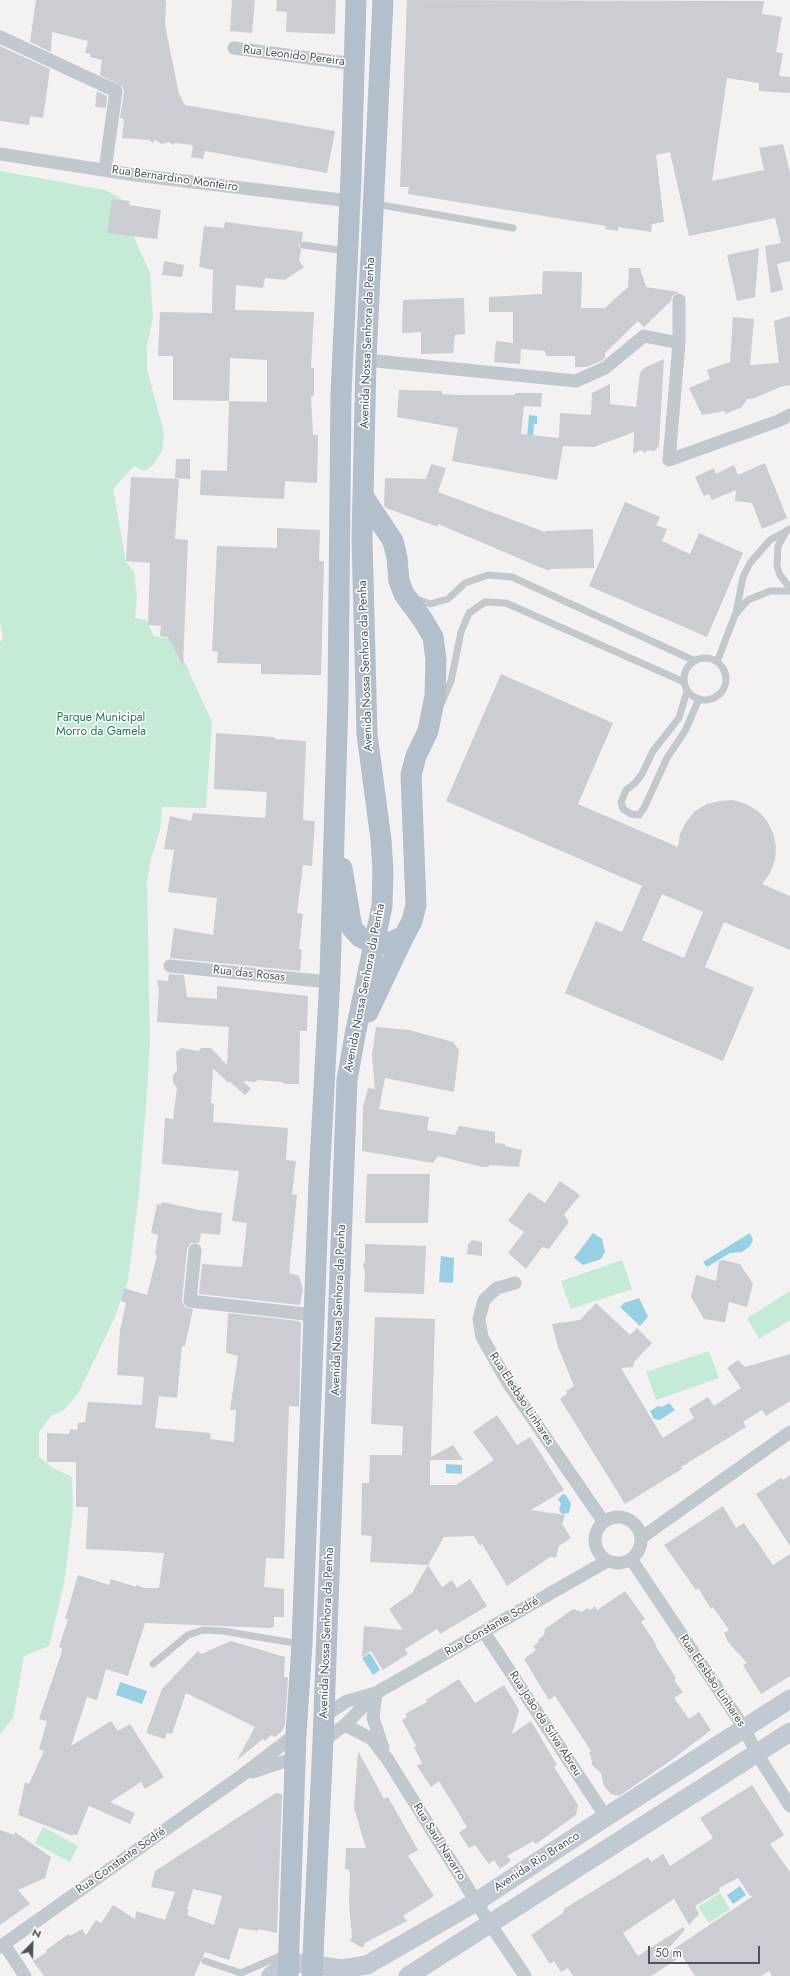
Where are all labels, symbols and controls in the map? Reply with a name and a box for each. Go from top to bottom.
street label: Rua Leonido Pereira [242,43,346,69]
street label: Rua Bernardino Monteiro [111,163,239,195]
street label: Avenida Nossa Senhora da Penha [358,257,378,429]
street label: Avenida Nossa Senhora da Penha [356,580,376,752]
park label: Parque Municipal Morro da Gamela [56,711,146,739]
street label: Avenida Nossa Senhora da Penha [342,902,388,1074]
street label: Rua das Rosas [212,963,286,985]
street label: Avenida Nossa Senhora da Penha [329,1224,349,1396]
street label: Rua Elesbão Linhares [486,1350,556,1448]
street label: Avenida Nossa Senhora da Penha [317,1547,337,1719]
street label: Rua Constante Sodré [443,1594,541,1660]
street label: Rua Elesbão Linhares [676,1632,748,1730]
street label: Rua João da Silva Abreu [506,1669,584,1779]
street label: Rua Saul Navarro [410,1801,468,1883]
street label: Rua Constante Sodré [73,1825,169,1897]
street label: Avenida Rio Branco [491,1829,583,1895]
north arrow [12,1924,52,1964]
text: N [30,1924,44,1942]
scale bar [650,1938,762,1964]
text: 50 m [655,1944,682,1962]

